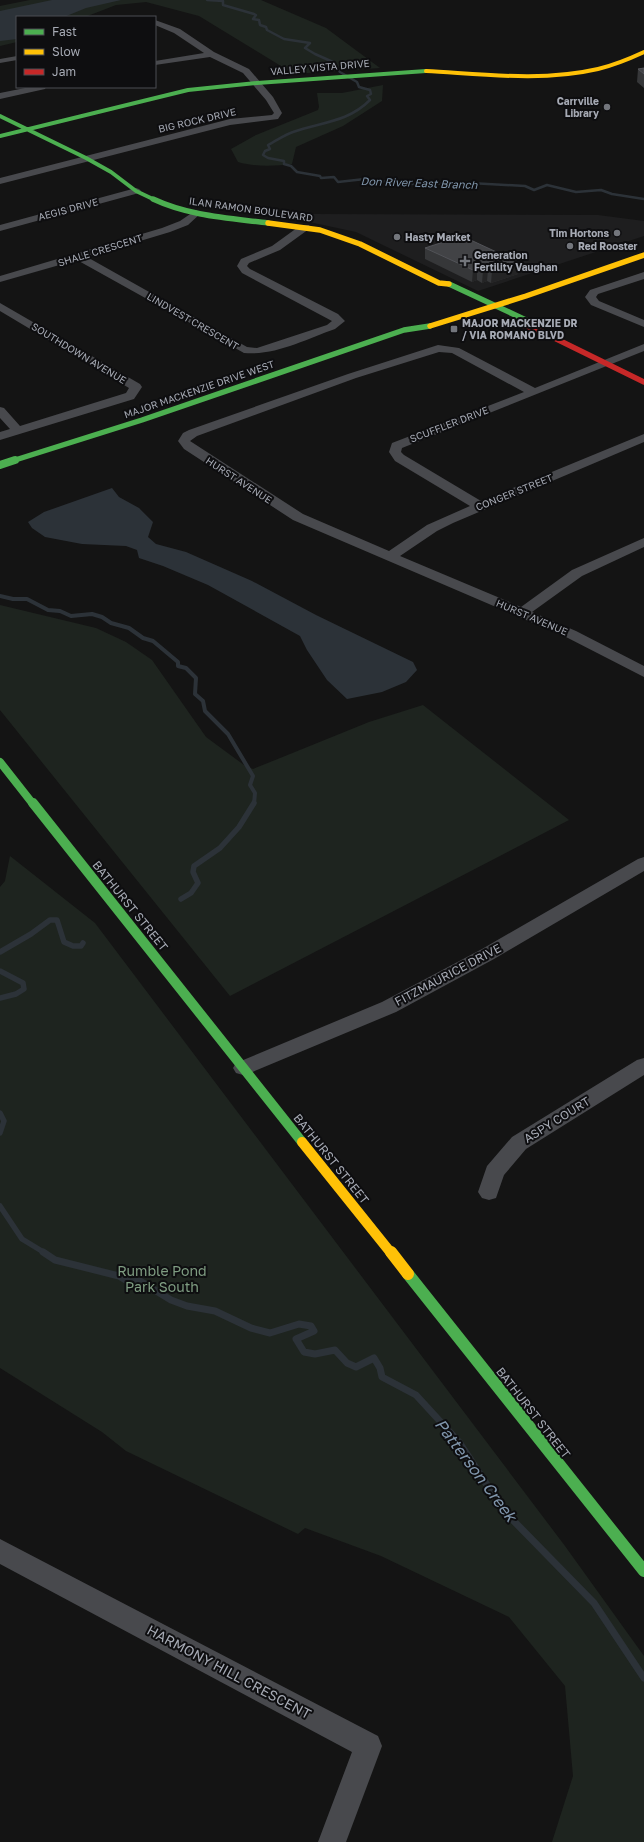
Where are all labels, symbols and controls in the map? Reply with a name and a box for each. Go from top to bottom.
legend [16,16,156,88]
text: Fast [52,24,77,39]
text: Slow [52,44,80,59]
street label: VALLEY VISTA DRIVE [270,57,370,77]
text: Jam [52,64,76,79]
place label: Carrville Library [557,95,599,119]
marker: Carrville Library [602,102,612,112]
street label: BIG ROCK DRIVE [157,105,237,135]
water label: Don River East Branch [360,174,479,191]
street label: ILAN RAMON BOULEVARD [188,194,314,224]
street label: AEGIS DRIVE [37,195,99,223]
place label: Tim Hortons [549,227,609,239]
marker: Tim Hortons [612,228,622,238]
street label: SHALE CRESCENT [56,231,144,269]
place label: Hasty Market [405,231,471,243]
marker: Hasty Market [392,232,402,242]
place label: Red Rooster [578,240,638,252]
marker: Red Rooster [565,241,575,251]
place label: Generation Fertility Vaughan [474,249,558,273]
marker: Generation Fertility Vaughan [459,255,471,267]
street label: LINDVEST CRESCENT [145,290,241,352]
place label: MAJOR MACKENZIE DR / VIA ROMANO BLVD [462,317,578,341]
street label: SOUTHDOWN AVENUE [29,320,129,386]
marker: MAJOR MACKENZIE DR / VIA ROMANO BLVD [449,324,459,334]
street label: MAJOR MACKENZIE DRIVE WEST [122,358,276,420]
street label: SCUFFLER DRIVE [408,403,490,445]
street label: HURST AVENUE [204,454,274,506]
street label: CONGER STREET [474,471,554,513]
street label: HURST AVENUE [495,597,569,637]
street label: BATHURST STREET [89,858,172,954]
street label: FITZMAURICE DRIVE [392,940,504,1009]
street label: ASPY COURT [521,1093,593,1146]
street label: BATHURST STREET [290,1111,373,1207]
park label: Rumble Pond Park South [117,1262,207,1295]
street label: BATHURST STREET [493,1364,574,1462]
water label: Patterson Creek [431,1415,522,1527]
street label: HARMONY HILL CRESCENT [144,1621,314,1722]

